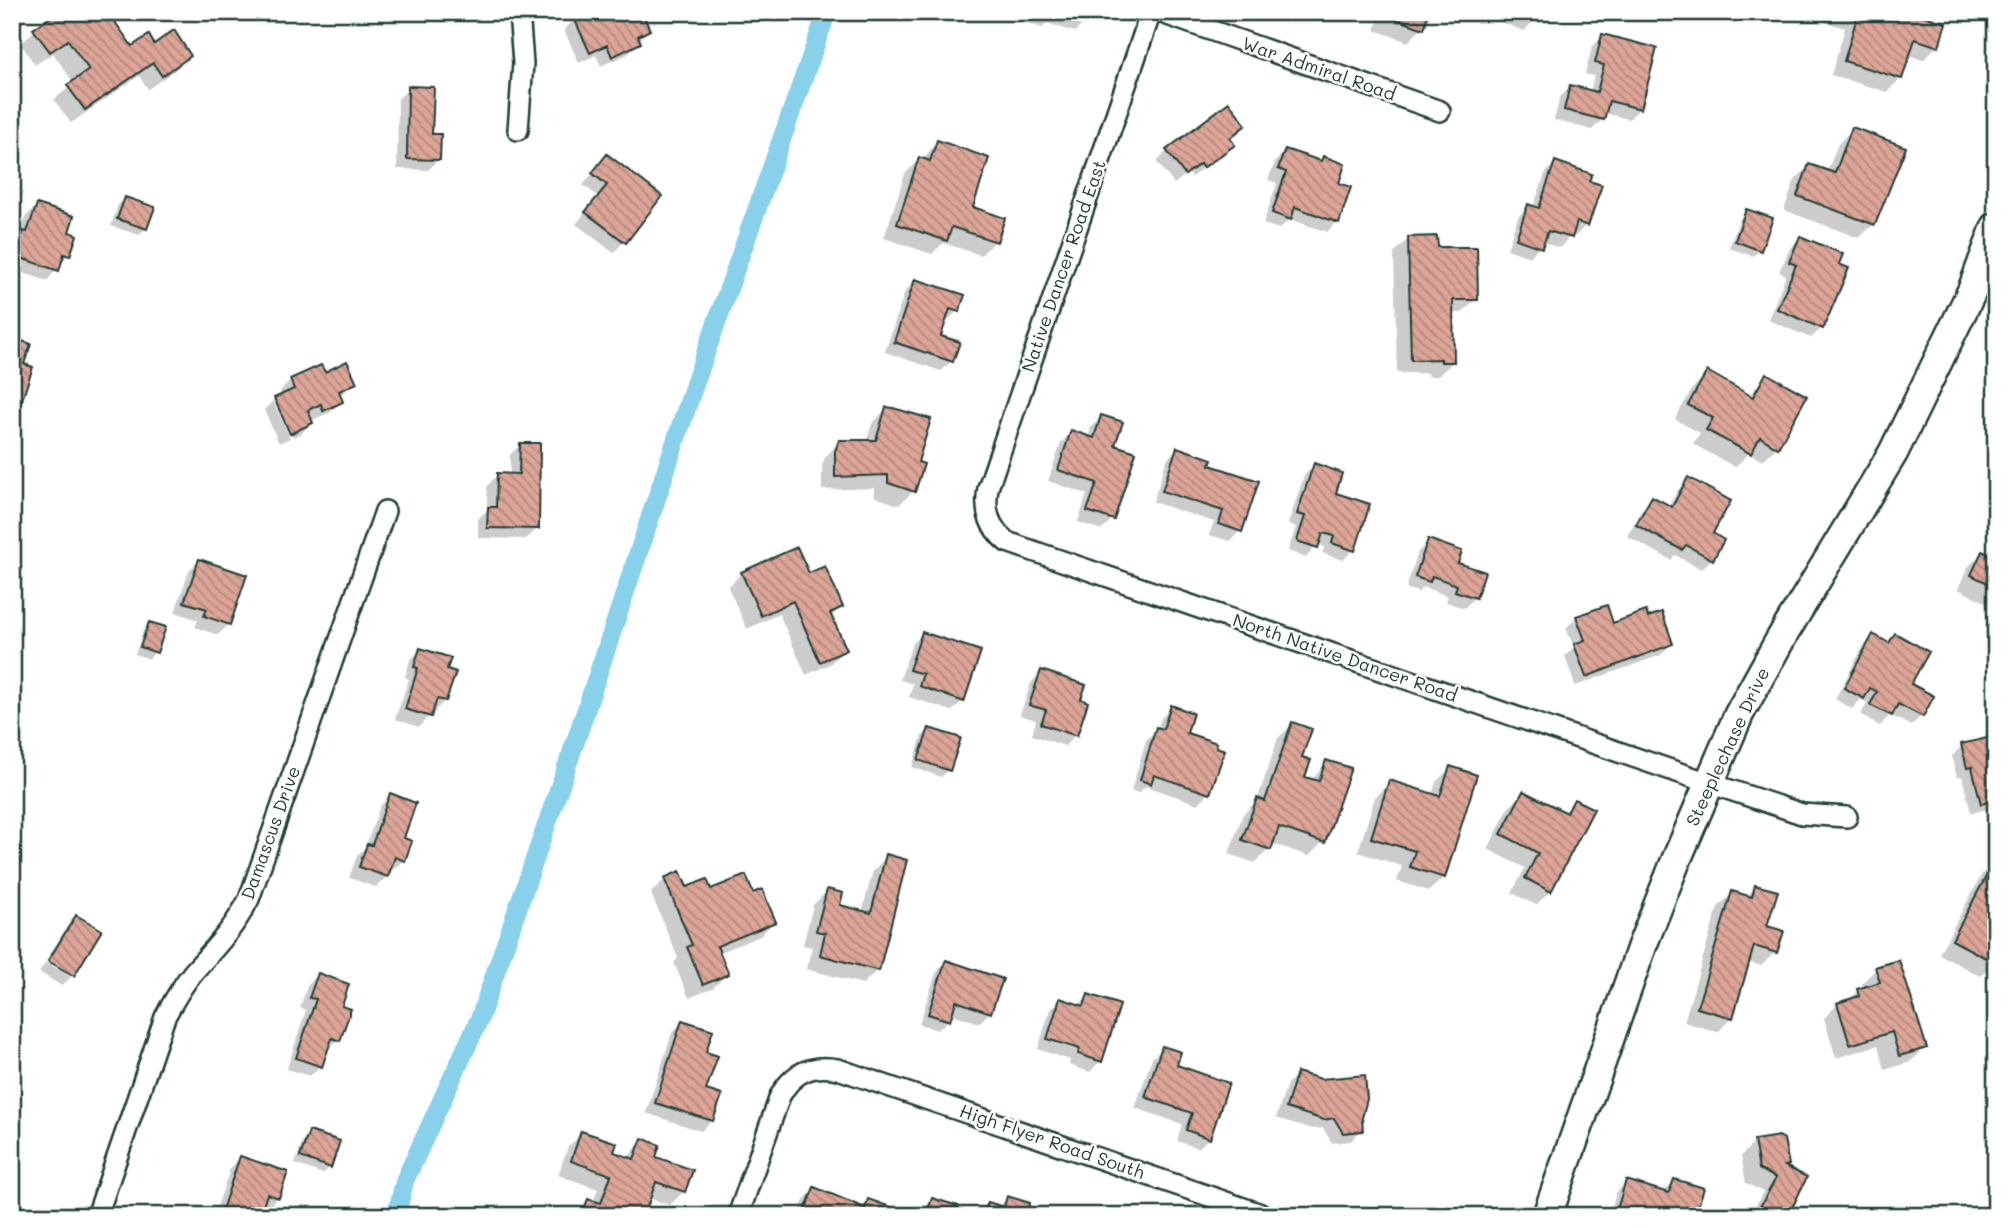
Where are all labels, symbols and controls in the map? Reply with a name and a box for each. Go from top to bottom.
street label: War Admiral Road [1239,31,1399,106]
street label: Native Dancer Road East [1015,156,1111,375]
street label: North Native Dancer Road [1230,607,1461,707]
street label: Steeplechase Drive [1680,663,1774,830]
street label: Damascus Drive [235,763,305,903]
street label: High Flyer Road South [957,1098,1148,1184]

